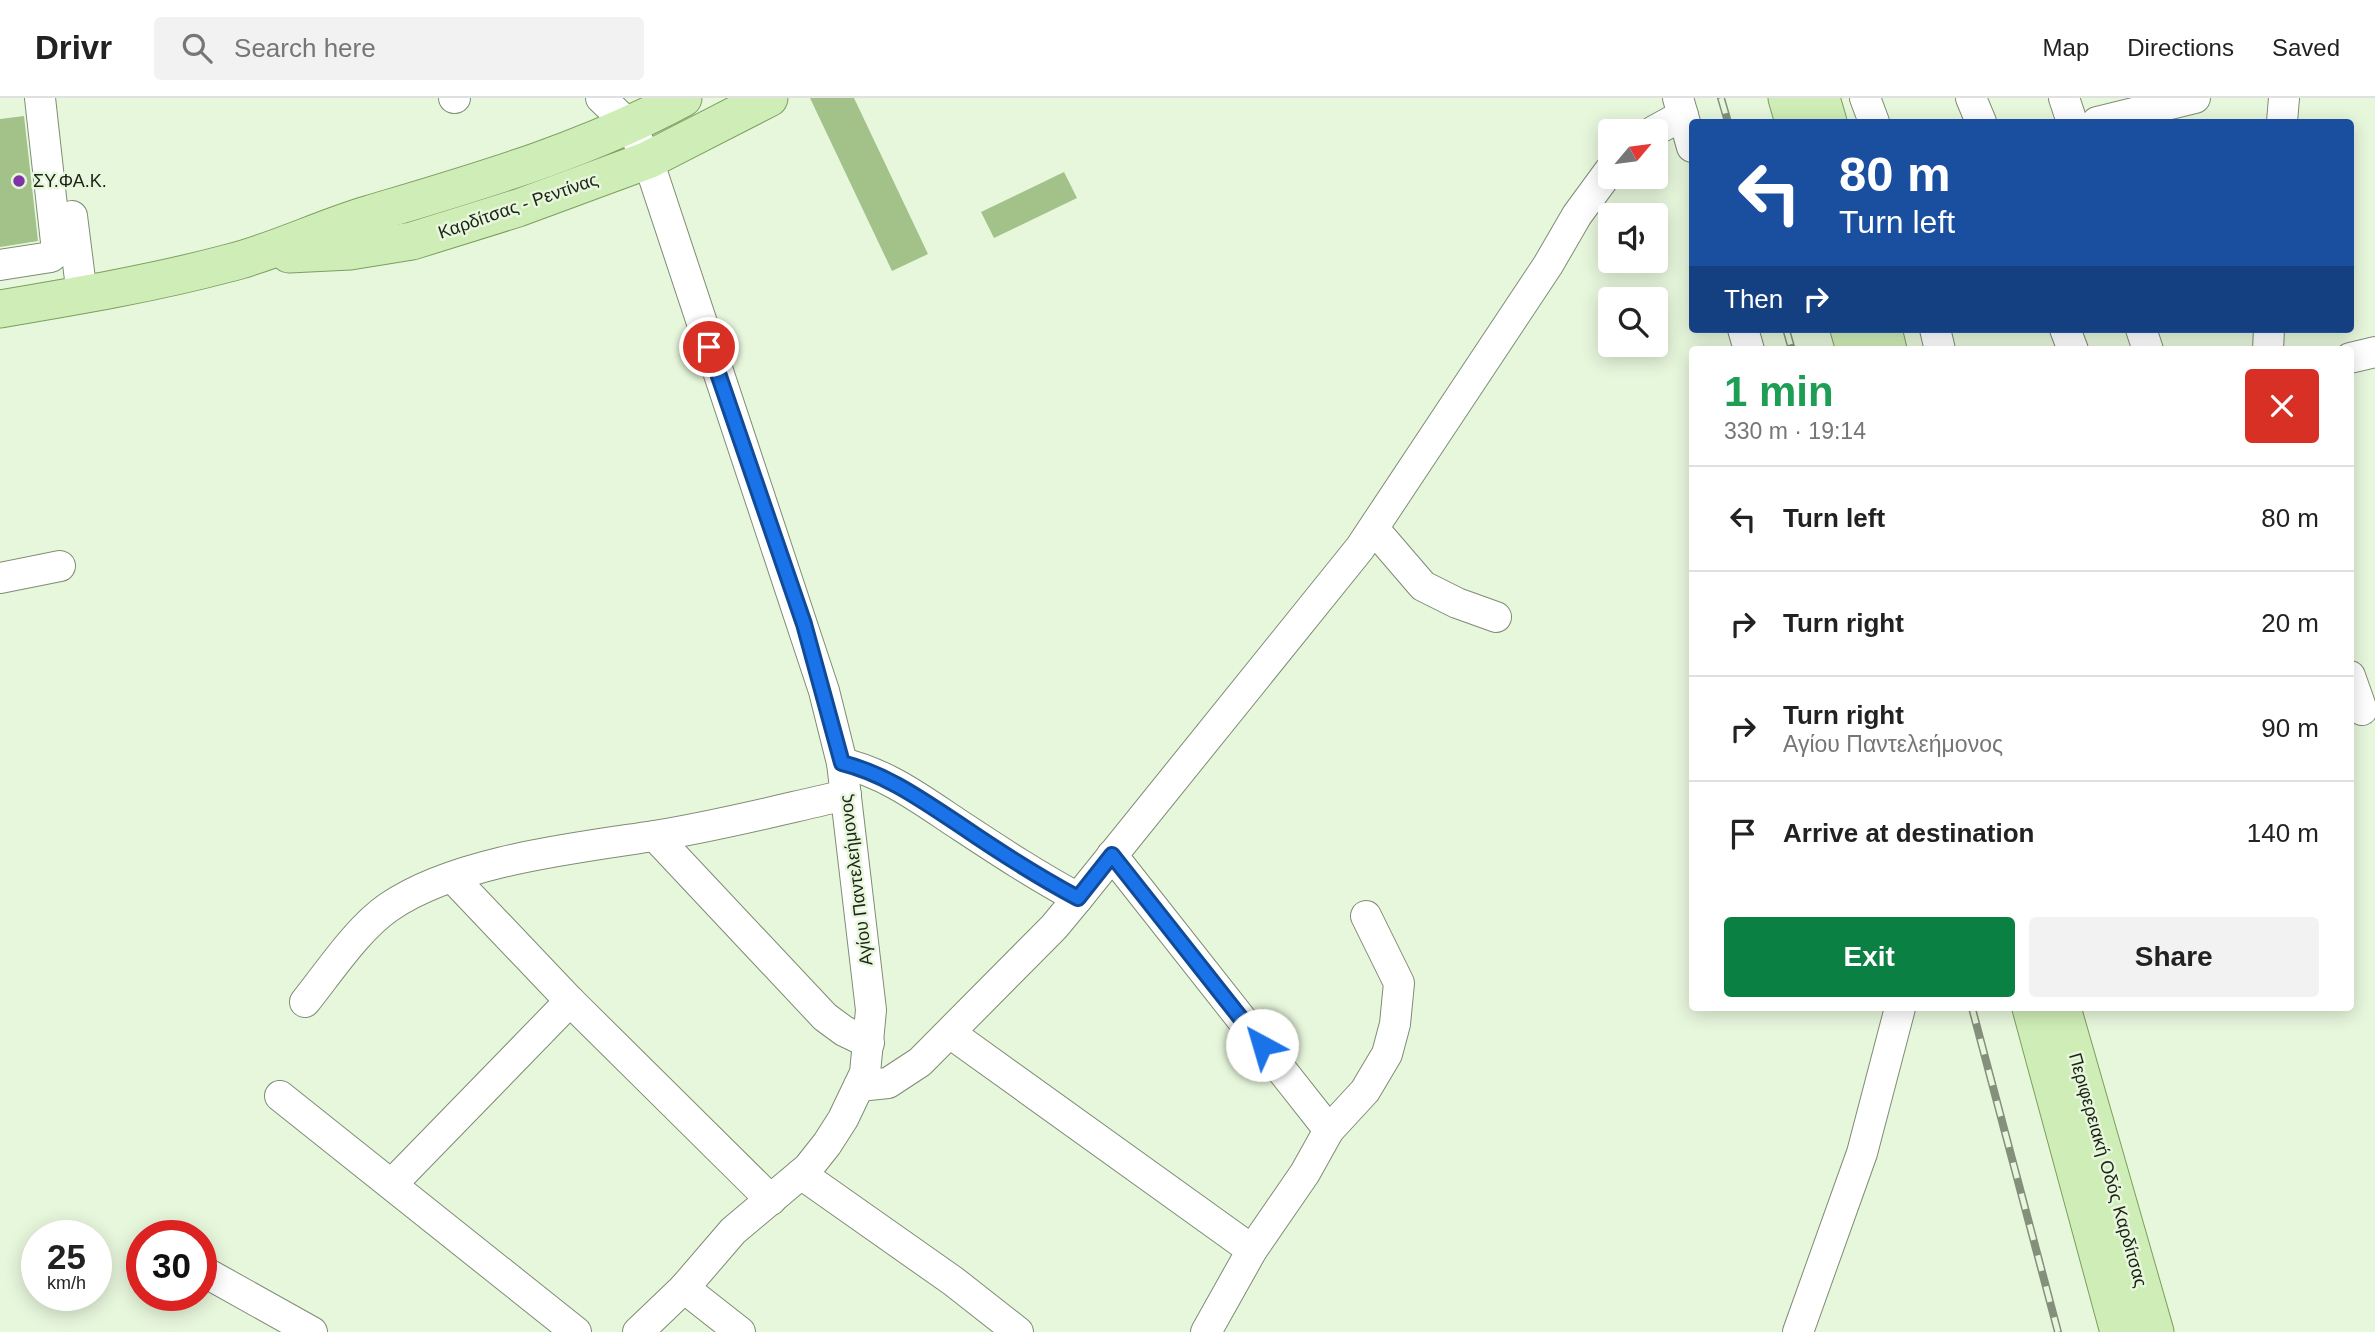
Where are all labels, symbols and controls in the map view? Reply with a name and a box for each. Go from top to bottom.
search box [154,17,644,80]
text: Drivr [35,29,112,66]
icon: search [178,29,216,67]
text: Search here [234,33,376,63]
text: Map [2043,34,2089,61]
text: Directions [2127,34,2234,61]
text: Saved [2272,34,2340,61]
north arrow [1598,119,1668,189]
map controls [1598,119,1668,357]
icon: left [1724,147,1815,238]
text: 80 m [1839,147,1951,201]
street label: Καρδίτσας - Ρεντίνας [435,169,601,243]
place label: ΣΥ.ΦΑ.Κ. [33,171,107,191]
marker: ΣΥ.ΦΑ.Κ. [11,173,27,189]
button: sound [1598,203,1668,273]
text: Turn left [1839,204,1955,240]
icon: right [1797,280,1835,318]
text: Then [1724,284,1783,314]
button: search [1598,287,1668,357]
pin [679,317,739,377]
icon: arrive [690,328,728,366]
text: 1 min [1724,368,1834,415]
button: close [2245,369,2319,443]
text: 330 m · 19:14 [1724,418,1866,444]
icon: left [1724,500,1762,538]
text: Turn left [1783,503,1885,533]
text: 80 m [2261,503,2319,533]
icon: right [1724,605,1762,643]
text: Turn right [1783,608,1904,638]
text: 20 m [2261,608,2319,638]
text: Turn right [1783,700,1904,730]
icon: right [1724,710,1762,748]
text: 90 m [2261,713,2319,743]
text: Αγίου Παντελεήμονος [1783,731,2003,757]
street label: Αγίου Παντελεήμονος [836,793,876,967]
icon: arrive [1724,815,1762,853]
text: Arrive at destination [1783,818,2034,848]
text: 140 m [2247,818,2319,848]
button: Exit [1724,917,2015,997]
button: Share [2029,917,2319,997]
position arrow [1225,1008,1299,1082]
street label: Περιφερειακή Οδός Καρδίτσας [2065,1051,2151,1290]
speed limit sign: 30 [126,1220,217,1311]
text: 25 [47,1237,86,1276]
text: km/h [47,1273,86,1293]

